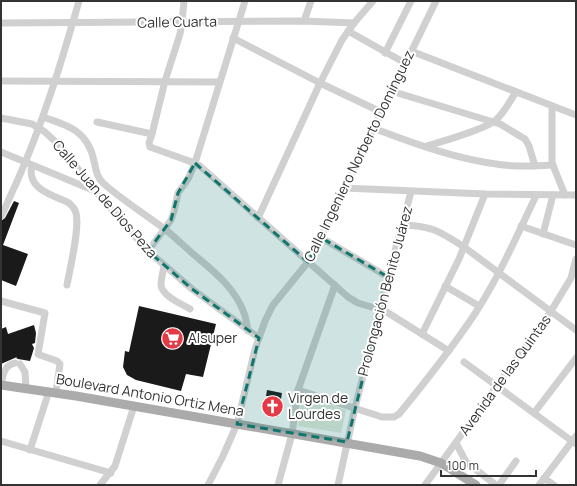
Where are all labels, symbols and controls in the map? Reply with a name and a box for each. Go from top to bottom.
street label: Calle Cuarta [137,11,217,32]
street label: Calle Ingeniero Norberto Domínguez [299,47,418,265]
street label: Calle Juan de Dios Peza [49,136,162,262]
street label: Prolongación Benito Juárez [353,204,416,378]
street label: Avenida de las Quintas [454,311,555,439]
supermarket icon: Alsuper [159,325,185,351]
place label: Alsuper [188,328,237,347]
street label: Boulevard Antonio Ortiz Mena [55,369,245,420]
place label: Virgen de Lourdes [288,388,348,423]
church icon: Virgen de Lourdes [260,393,286,419]
scale bar [441,452,536,478]
text: 100 m [447,457,479,474]

